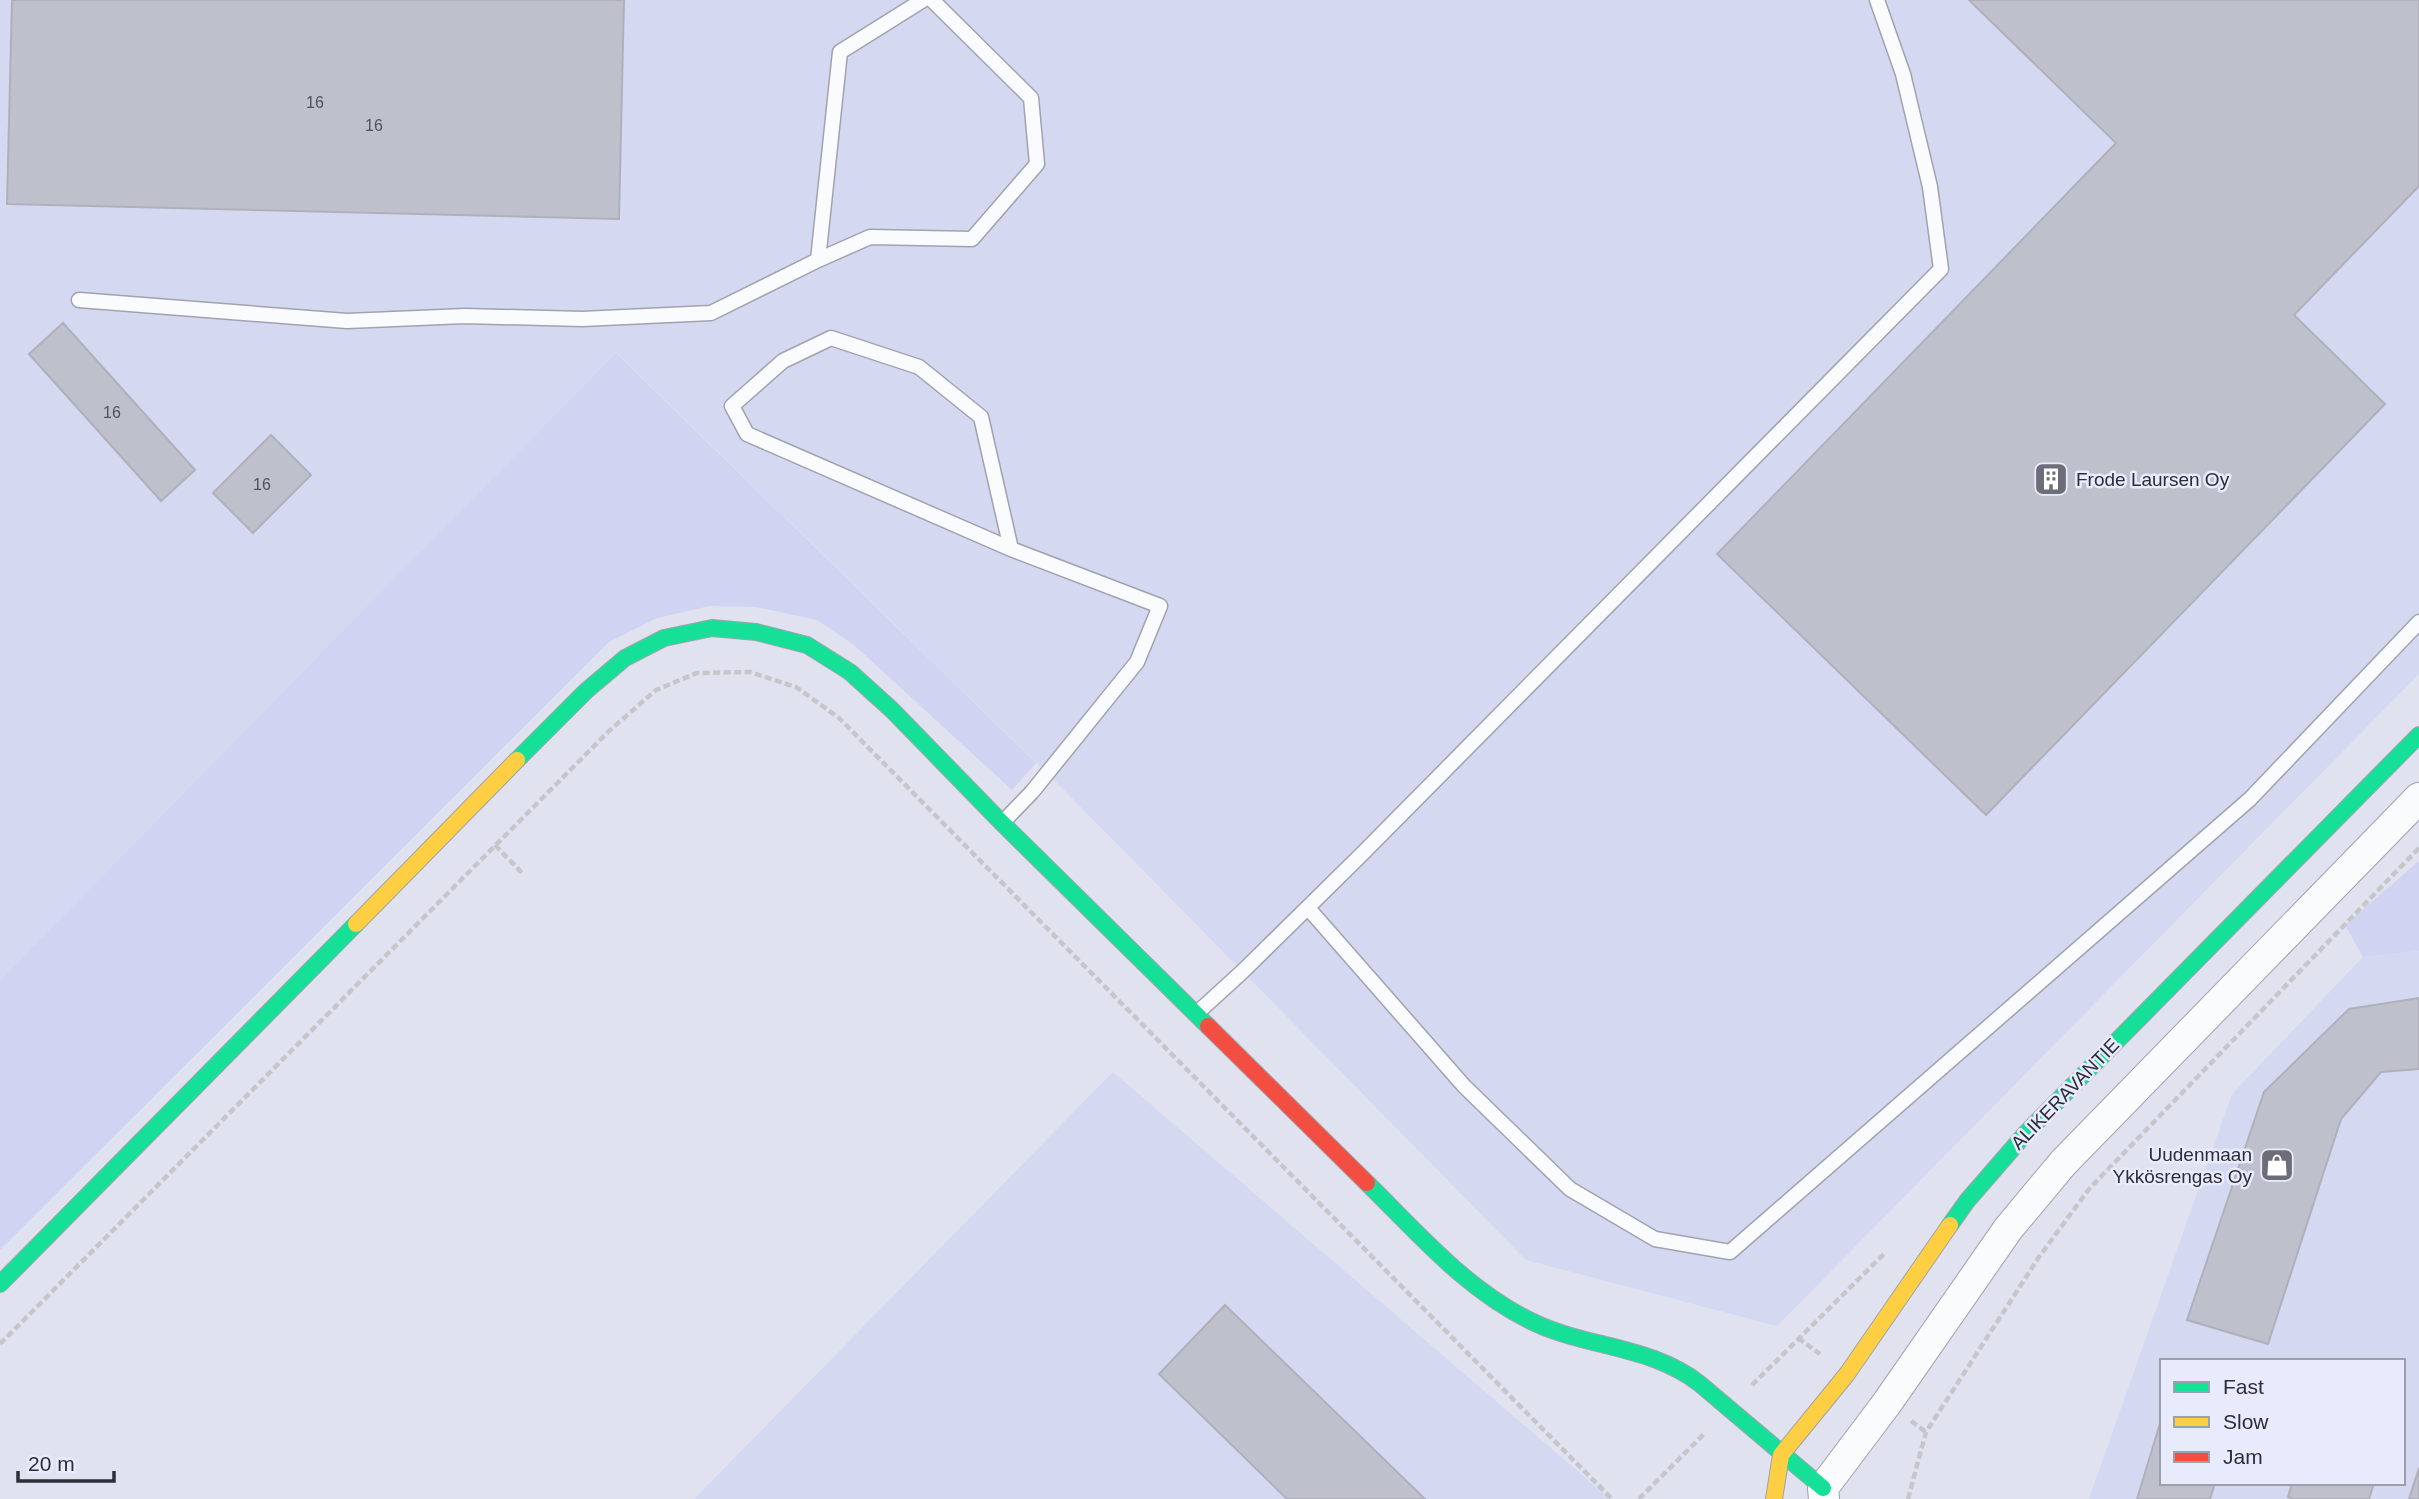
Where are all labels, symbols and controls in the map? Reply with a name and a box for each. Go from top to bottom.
house number: 16 [306,94,324,111]
house number: 16 [365,117,383,134]
house number: 16 [103,404,121,421]
building icon: Frode Laursen Oy [2032,460,2070,498]
place label: Frode Laursen Oy [2076,469,2230,490]
house number: 16 [253,476,271,493]
street label: ALIKERAVANTIE [2007,1034,2123,1154]
place label: Uudenmaan Ykkösrengas Oy [2113,1144,2252,1187]
shop icon: Uudenmaan Ykkösrengas Oy [2258,1146,2296,1184]
legend [2160,1359,2405,1485]
text: Fast [2223,1375,2264,1398]
text: Slow [2223,1410,2269,1433]
scale bar [18,1440,114,1484]
text: Jam [2223,1445,2263,1468]
text: 20 m [28,1452,75,1475]

